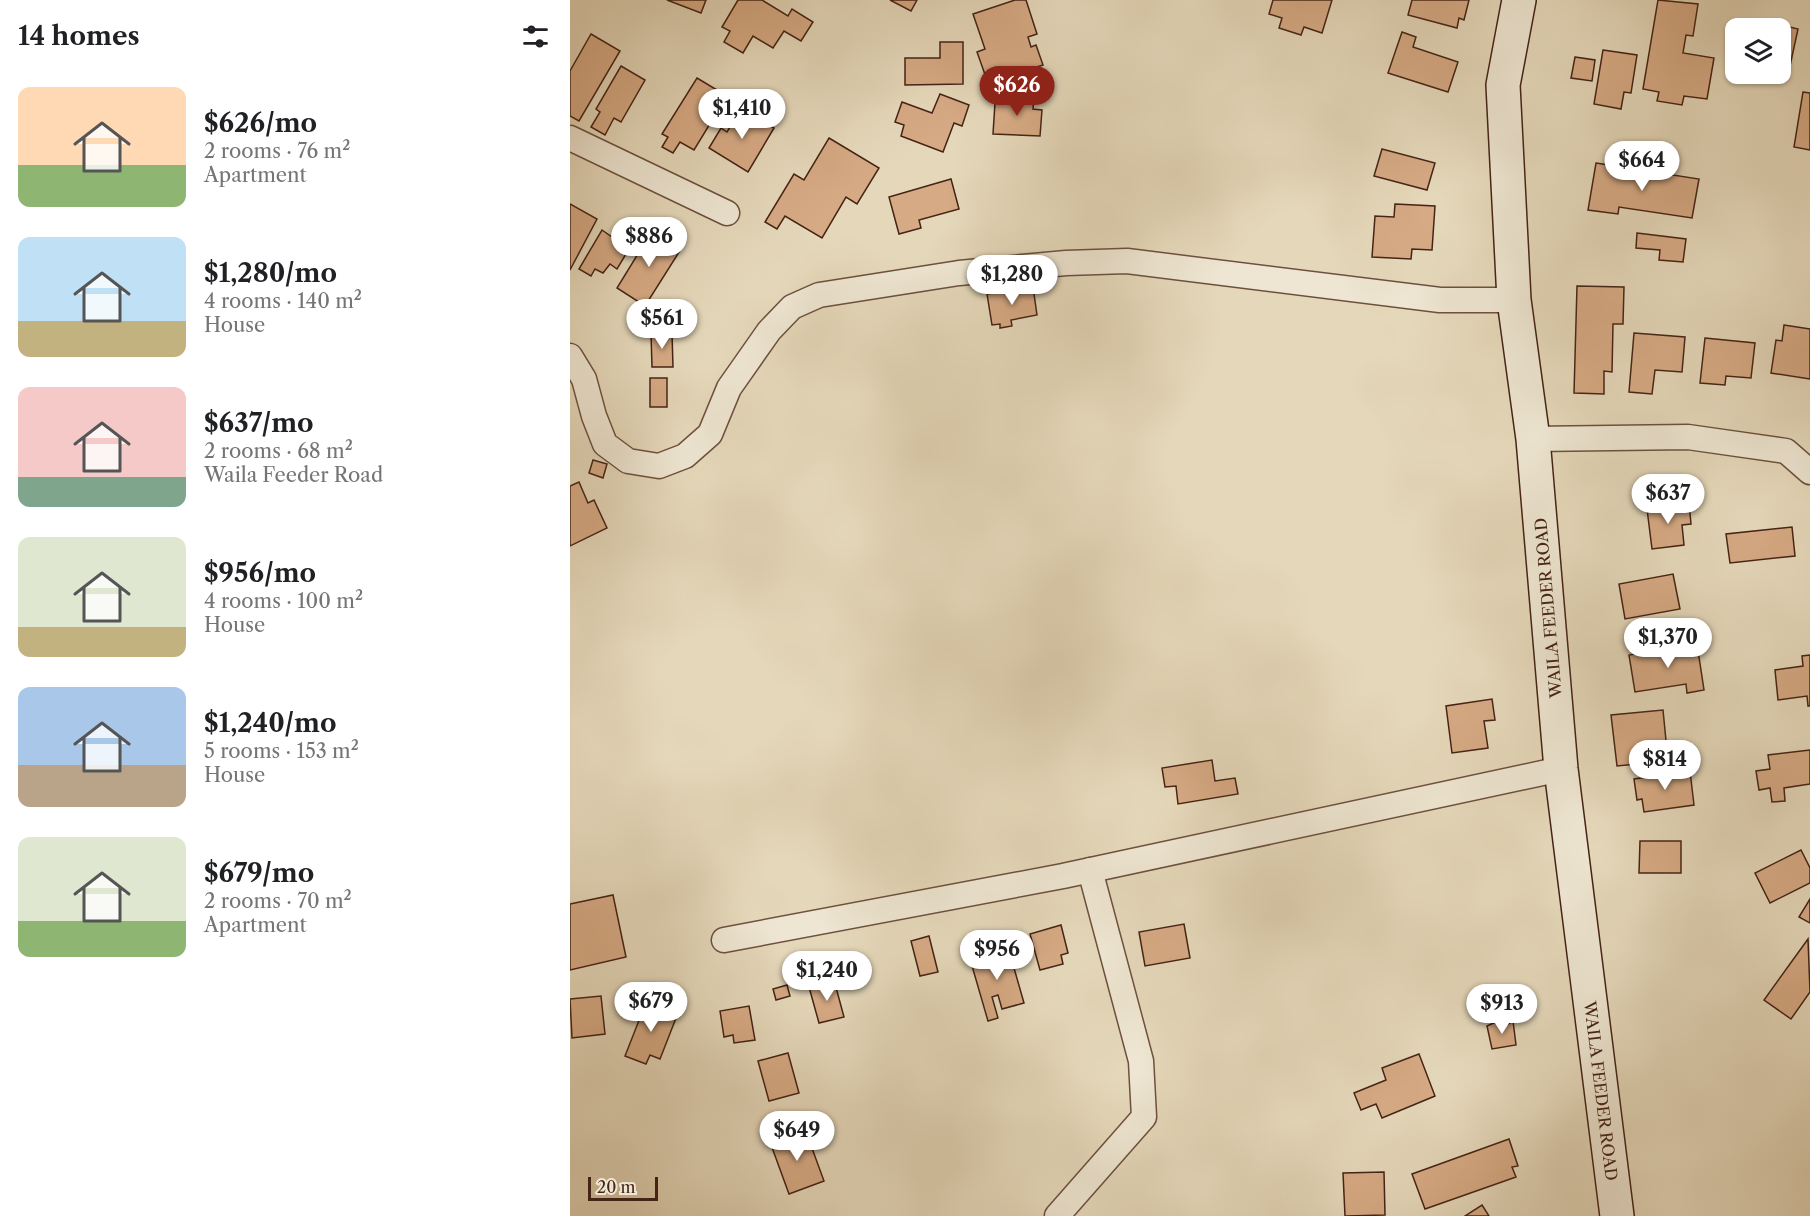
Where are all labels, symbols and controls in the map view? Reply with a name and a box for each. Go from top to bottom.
map controls [1725,18,1791,84]
button: layers [1725,18,1791,84]
text: 14 homes [18,20,140,52]
icon: filters [519,20,552,53]
pin: $626 [981,66,1053,117]
text: $626 [994,73,1040,97]
pin: $1,410 [693,89,791,140]
text: $1,410 [712,96,772,120]
text: $626/mo [204,107,317,139]
icon: home [66,111,138,183]
text: 2 rooms · 76 m² [204,139,350,163]
pin: $664 [1606,141,1678,192]
text: $664 [1619,148,1665,172]
text: Apartment [204,163,307,187]
pin: $886 [613,217,685,268]
text: $886 [625,224,673,248]
pin: $1,280 [963,255,1061,306]
text: $1,280/mo [204,257,337,289]
icon: home [66,261,138,333]
text: $1,280 [981,262,1043,286]
text: 4 rooms · 140 m² [204,289,362,313]
pin: $561 [626,299,698,350]
text: $561 [640,306,684,330]
text: House [204,313,265,337]
text: $637/mo [204,407,314,439]
icon: home [66,411,138,483]
text: 2 rooms · 68 m² [204,439,353,463]
text: Waila Feeder Road [204,463,383,487]
pin: $637 [1632,474,1704,525]
text: $637 [1646,481,1690,505]
street label: WAILA FEEDER ROAD [1530,517,1566,700]
text: $956/mo [204,557,316,589]
icon: home [66,561,138,633]
text: 4 rooms · 100 m² [204,589,363,613]
text: House [204,613,265,637]
pin: $1,370 [1619,618,1717,669]
text: $1,370 [1638,625,1698,649]
text: $1,240/mo [204,707,336,739]
icon: home [66,711,138,783]
text: 5 rooms · 153 m² [204,739,359,763]
pin: $814 [1629,740,1701,791]
text: $814 [1643,747,1687,771]
text: House [204,763,265,787]
text: $679/mo [204,857,314,889]
icon: home [66,861,138,933]
text: 2 rooms · 70 m² [204,889,352,913]
text: Apartment [204,913,307,937]
pin: $956 [961,930,1033,981]
text: $956 [974,937,1020,961]
pin: $1,240 [778,951,876,1002]
text: $1,240 [796,958,858,982]
pin: $679 [615,982,687,1033]
pin: $913 [1466,984,1538,1035]
text: $679 [628,989,674,1013]
text: $913 [1480,991,1524,1015]
street label: WAILA FEEDER ROAD [1580,999,1622,1182]
pin: $649 [761,1111,833,1162]
text: $649 [774,1118,820,1142]
scale bar [588,1174,658,1202]
text: 20 m [597,1177,636,1197]

